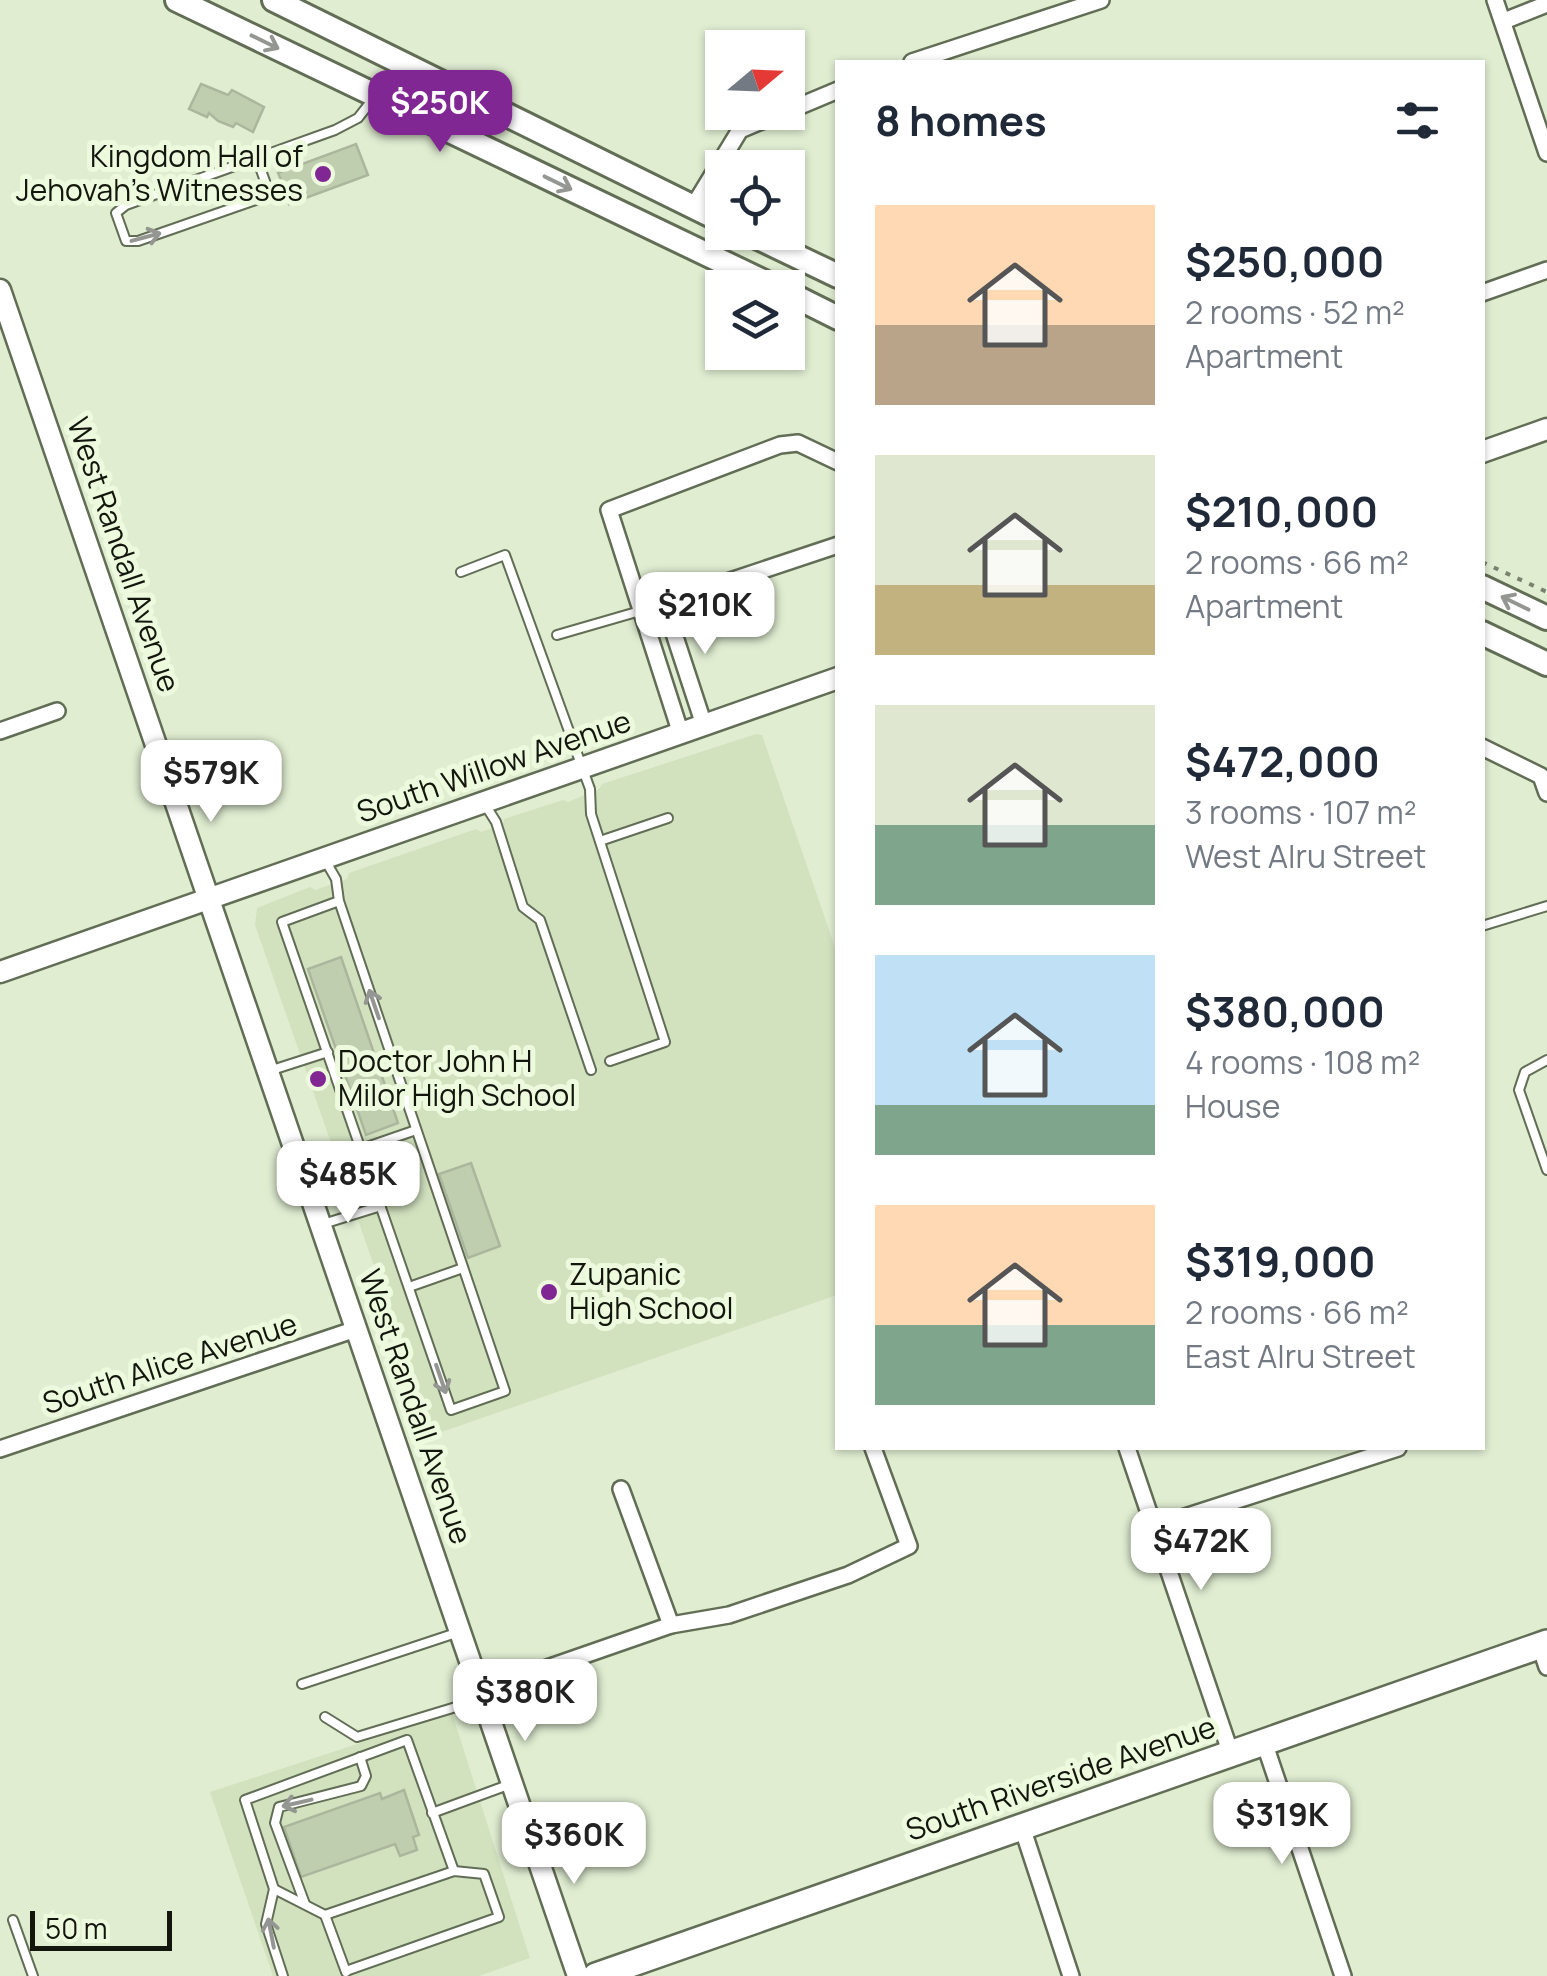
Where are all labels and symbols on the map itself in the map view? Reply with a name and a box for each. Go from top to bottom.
north arrow [705,30,805,130]
one-way arrow [249,34,279,53]
pin: $250K [370,70,510,155]
place label: Kingdom Hall of Jehovah's Witnesses [16,135,303,210]
marker: Kingdom Hall of Jehovah's Witnesses [312,163,334,185]
one-way arrow [542,174,572,193]
one-way arrow [129,227,161,245]
street label: West Randall Avenue [58,412,191,697]
pin: $210K [635,572,775,657]
one-way arrow [1500,592,1530,611]
street label: South Willow Avenue [351,699,636,832]
pin: $579K [141,740,281,825]
one-way arrow [363,989,381,1021]
place label: Doctor John H Milor High School [338,1040,576,1115]
marker: Doctor John H Milor High School [307,1068,329,1090]
pin: $485K [278,1141,418,1226]
place label: Zupanic High School [569,1253,734,1328]
street label: West Randall Avenue [350,1264,483,1549]
marker: Zupanic High School [538,1281,560,1303]
street label: South Alice Avenue [37,1302,302,1423]
one-way arrow [433,1363,451,1395]
pin: $472K [1131,1508,1271,1593]
pin: $380K [455,1659,595,1744]
street label: South Riverside Avenue [900,1705,1221,1850]
pin: $319K [1212,1782,1352,1867]
one-way arrow [282,1795,314,1813]
pin: $360K [504,1802,644,1887]
scale bar [30,1906,172,1950]
one-way arrow [261,1917,280,1949]

